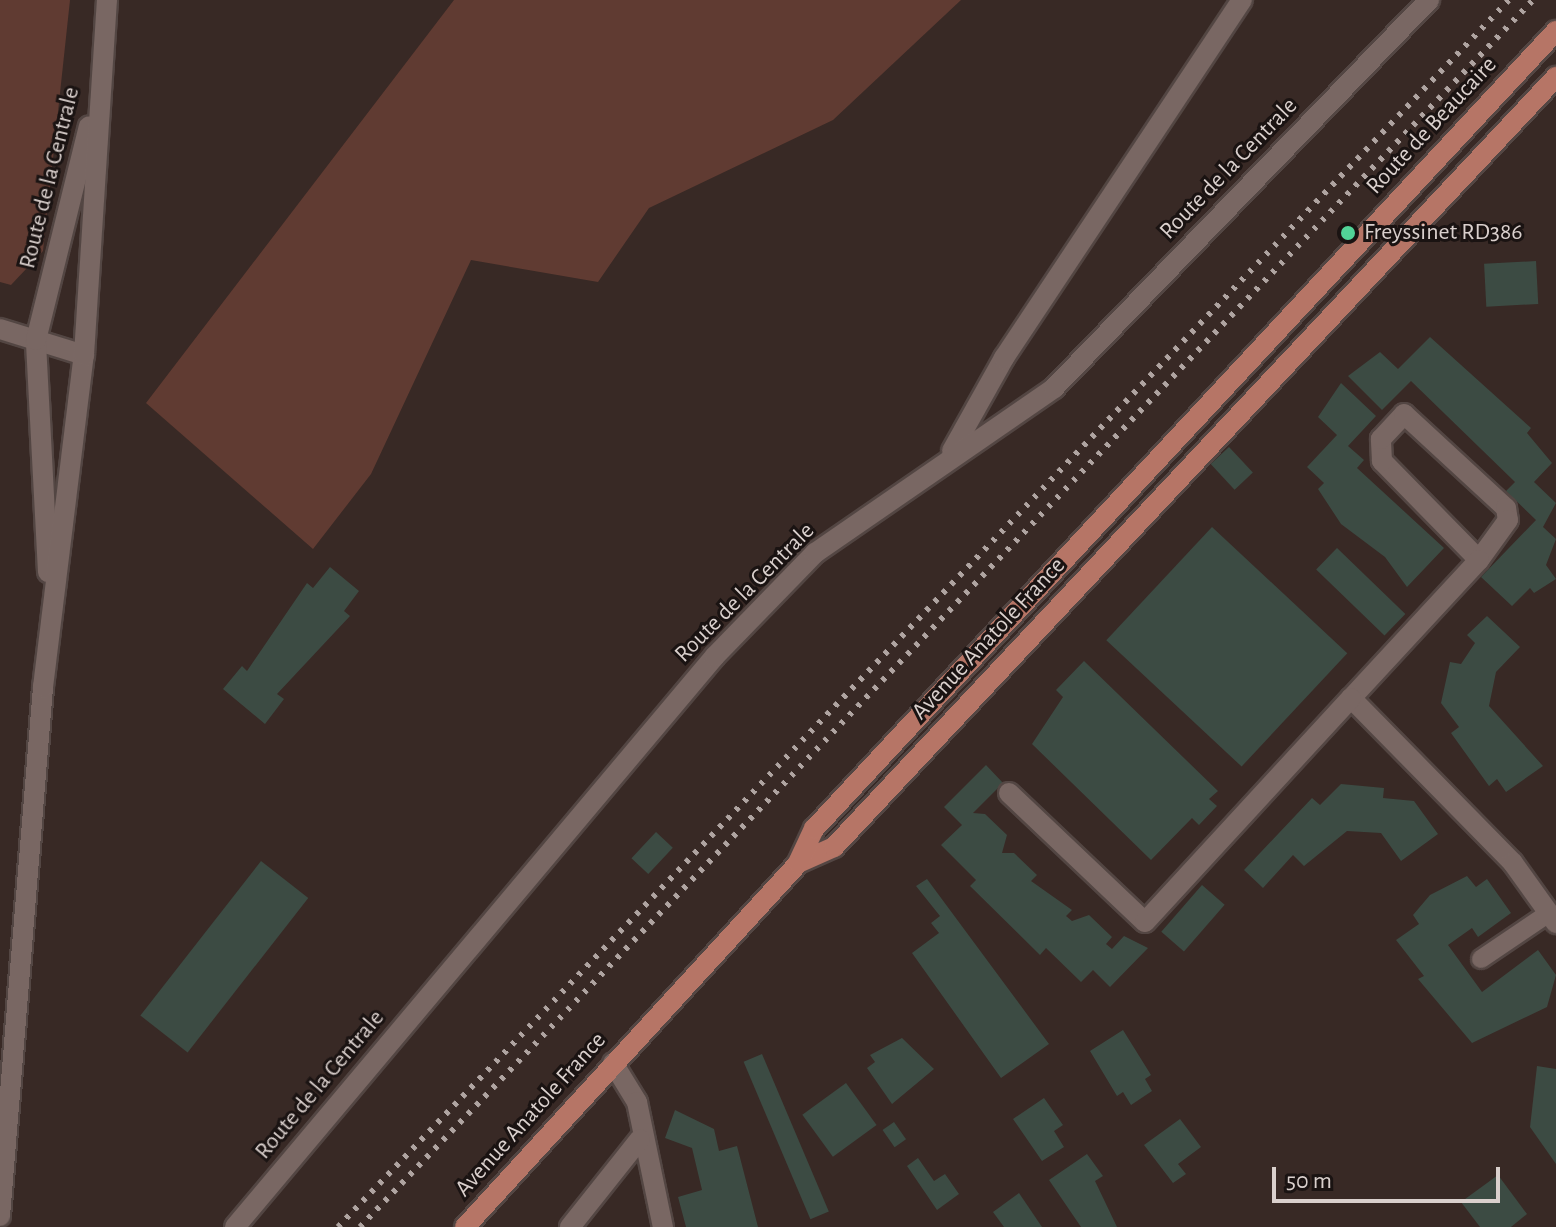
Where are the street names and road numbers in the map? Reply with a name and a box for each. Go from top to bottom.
street label: Route de Beaucaire [1361,51,1503,201]
street label: Route de la Centrale [14,84,86,272]
street label: Route de la Centrale [1154,92,1304,246]
street label: Route de la Centrale [669,517,821,669]
street label: Avenue Anatole France [906,552,1072,726]
street label: Route de la Centrale [249,1005,391,1165]
street label: Avenue Anatole France [449,1027,613,1203]

